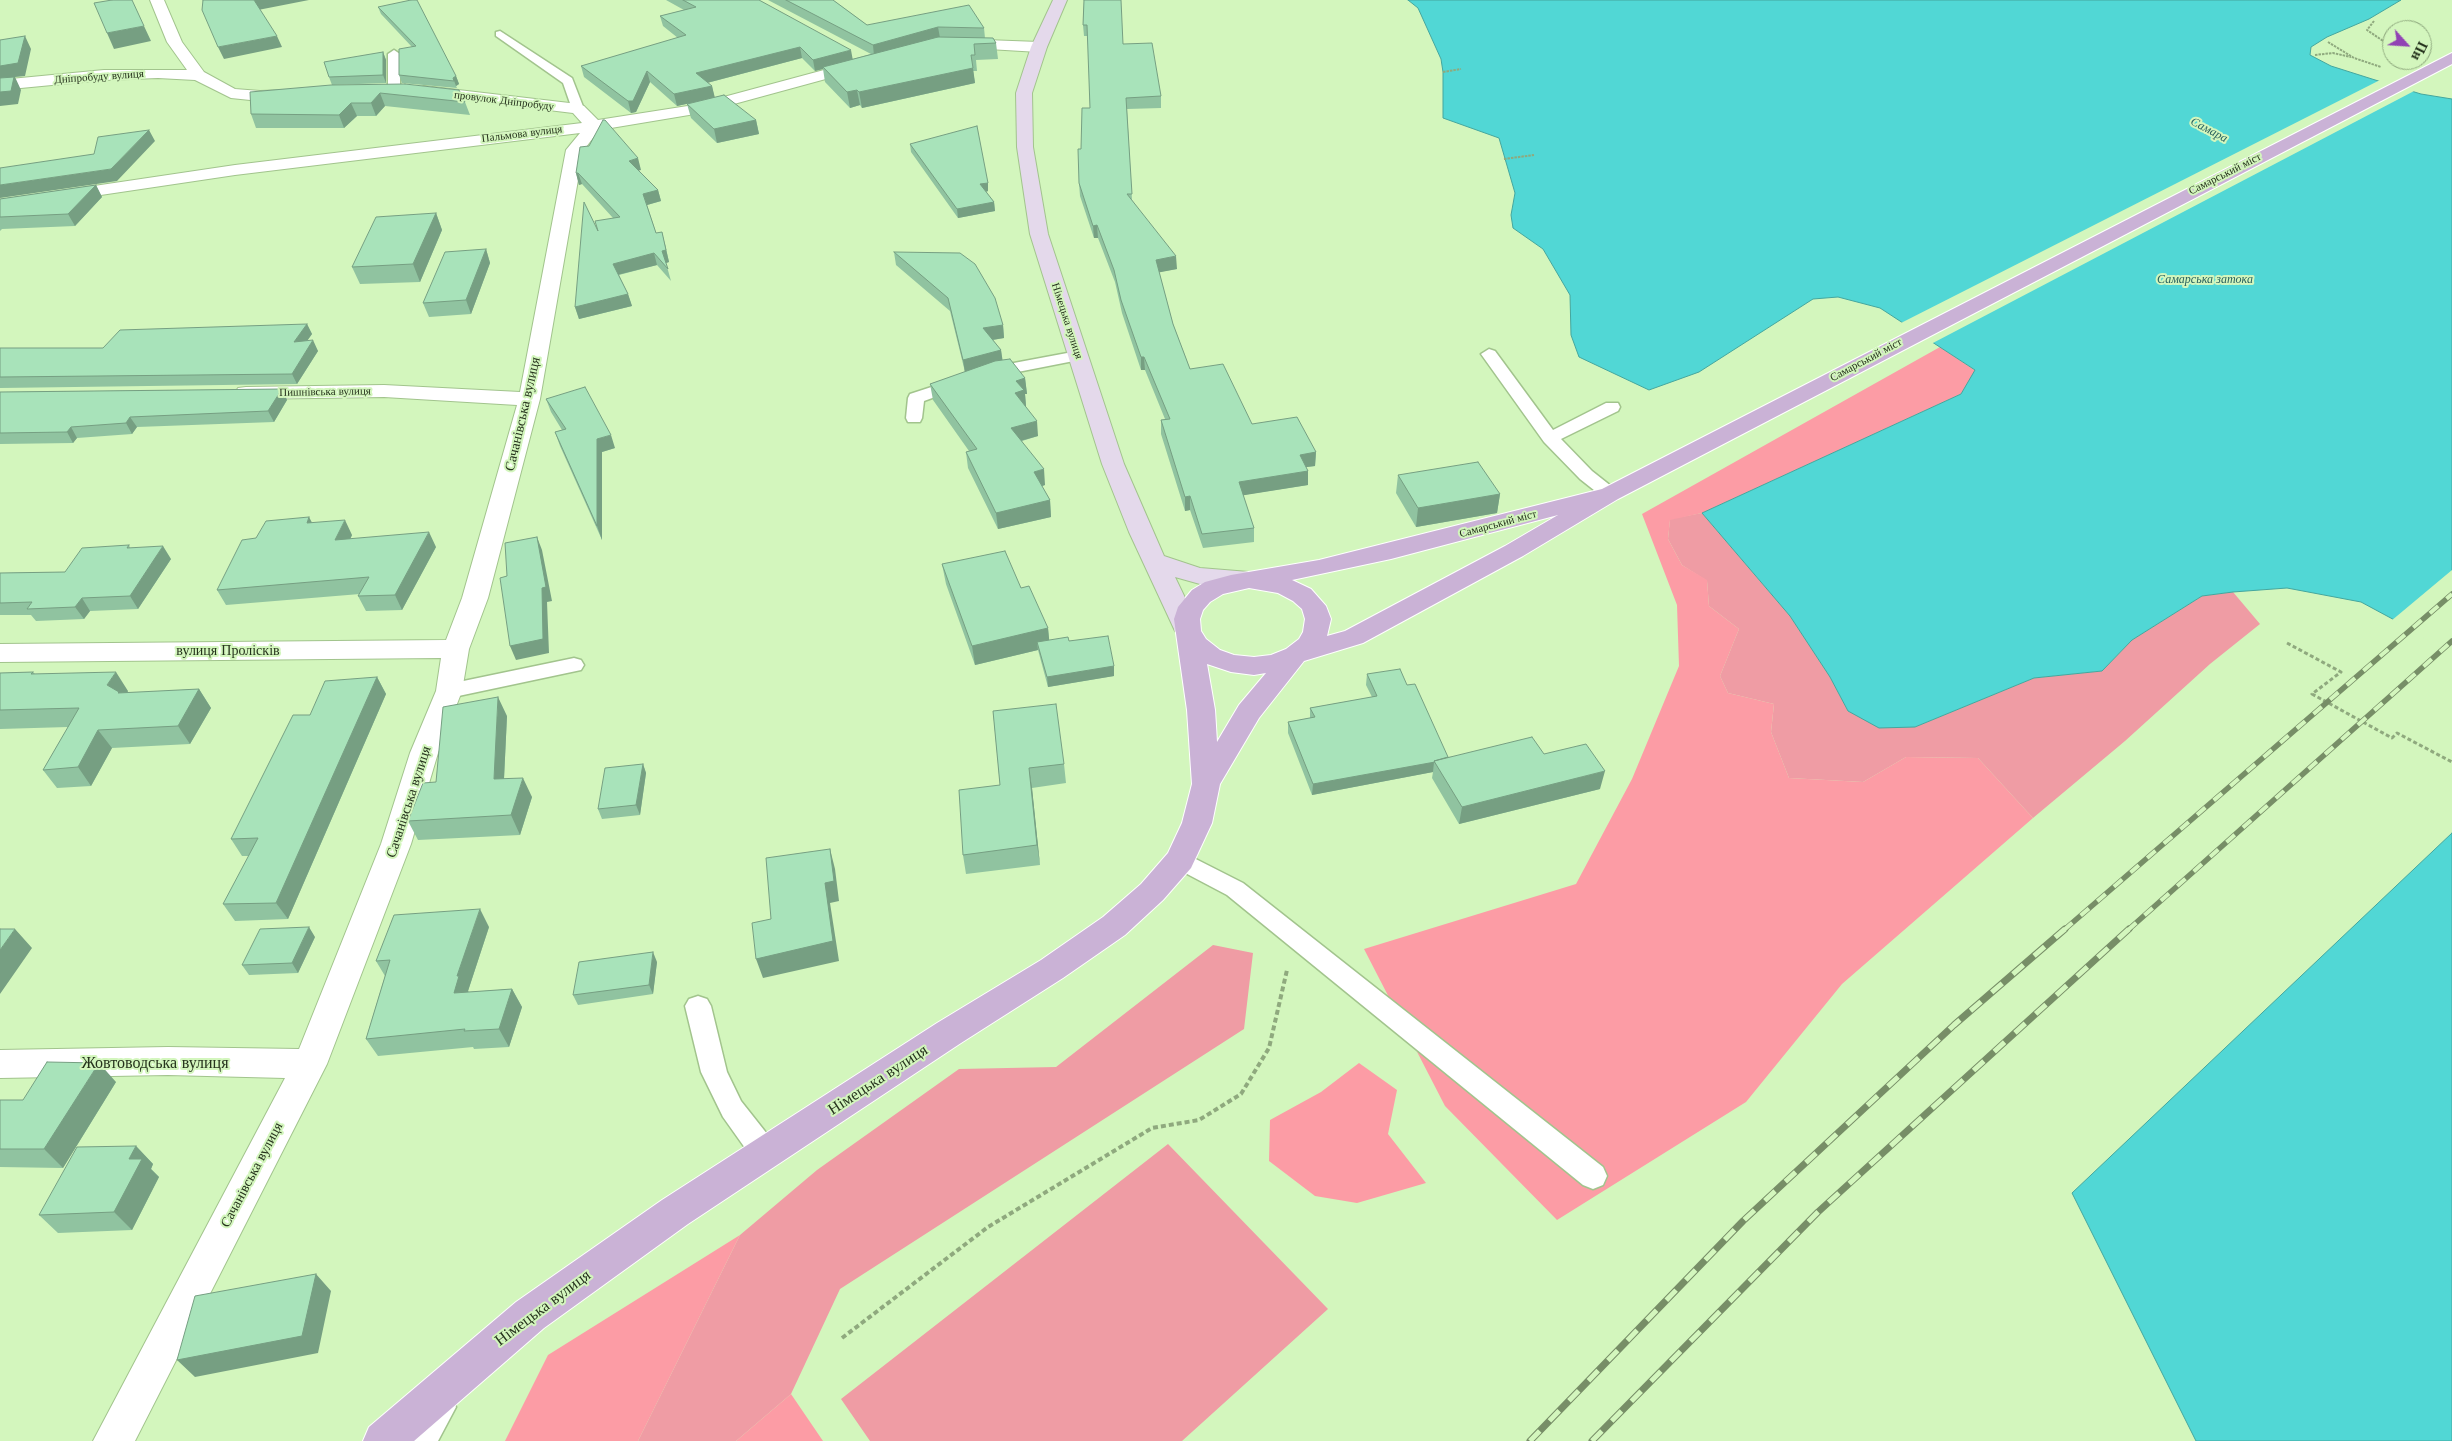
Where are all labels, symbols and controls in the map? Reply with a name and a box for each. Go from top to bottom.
north arrow [2382,20,2432,70]
text: Пн [2407,39,2432,64]
street label: Дніпробуду вулиця [54,67,144,87]
street label: провулок Дніпробуду [453,88,555,114]
water label: Самара [2188,114,2230,146]
street label: Пальмова вулиця [481,123,563,145]
street label: Самарський міст [2187,150,2263,198]
water label: Самарська затока [2157,273,2253,287]
street label: Німецька вулиця [1048,281,1086,361]
street label: Самарський міст [1828,336,1904,384]
street label: Сачанівська вулиця [502,355,544,473]
street label: Пишнівська вулиця [279,385,371,399]
street label: Самарський міст [1458,507,1538,541]
street label: вулиця Пролісків [176,643,280,659]
street label: Сачанівська вулиця [383,744,435,860]
street label: Німецька вулиця [825,1041,931,1119]
street label: Жовтоводська вулиця [82,1053,228,1073]
street label: Сачанівська вулиця [217,1120,287,1230]
street label: Німецька вулиця [491,1266,595,1350]

